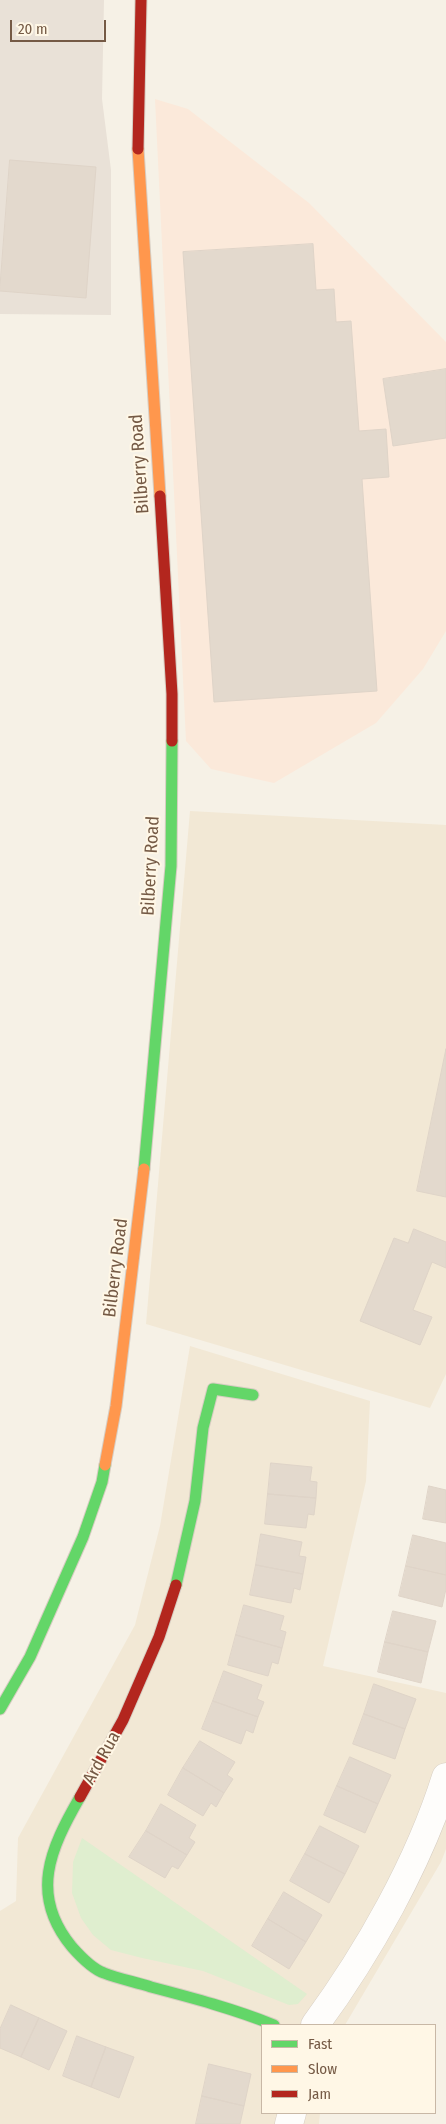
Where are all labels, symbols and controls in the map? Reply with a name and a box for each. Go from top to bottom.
scale bar [12,10,109,42]
text: 20 m [18,20,48,38]
street label: Bilberry Road [126,413,154,515]
street label: Bilberry Road [138,816,164,916]
street label: Bilberry Road [99,1217,133,1319]
street label: Ard Rua [79,1728,125,1788]
legend [261,2024,436,2114]
text: Fast [308,2035,332,2053]
text: Slow [308,2060,337,2078]
text: Jam [308,2085,331,2103]

